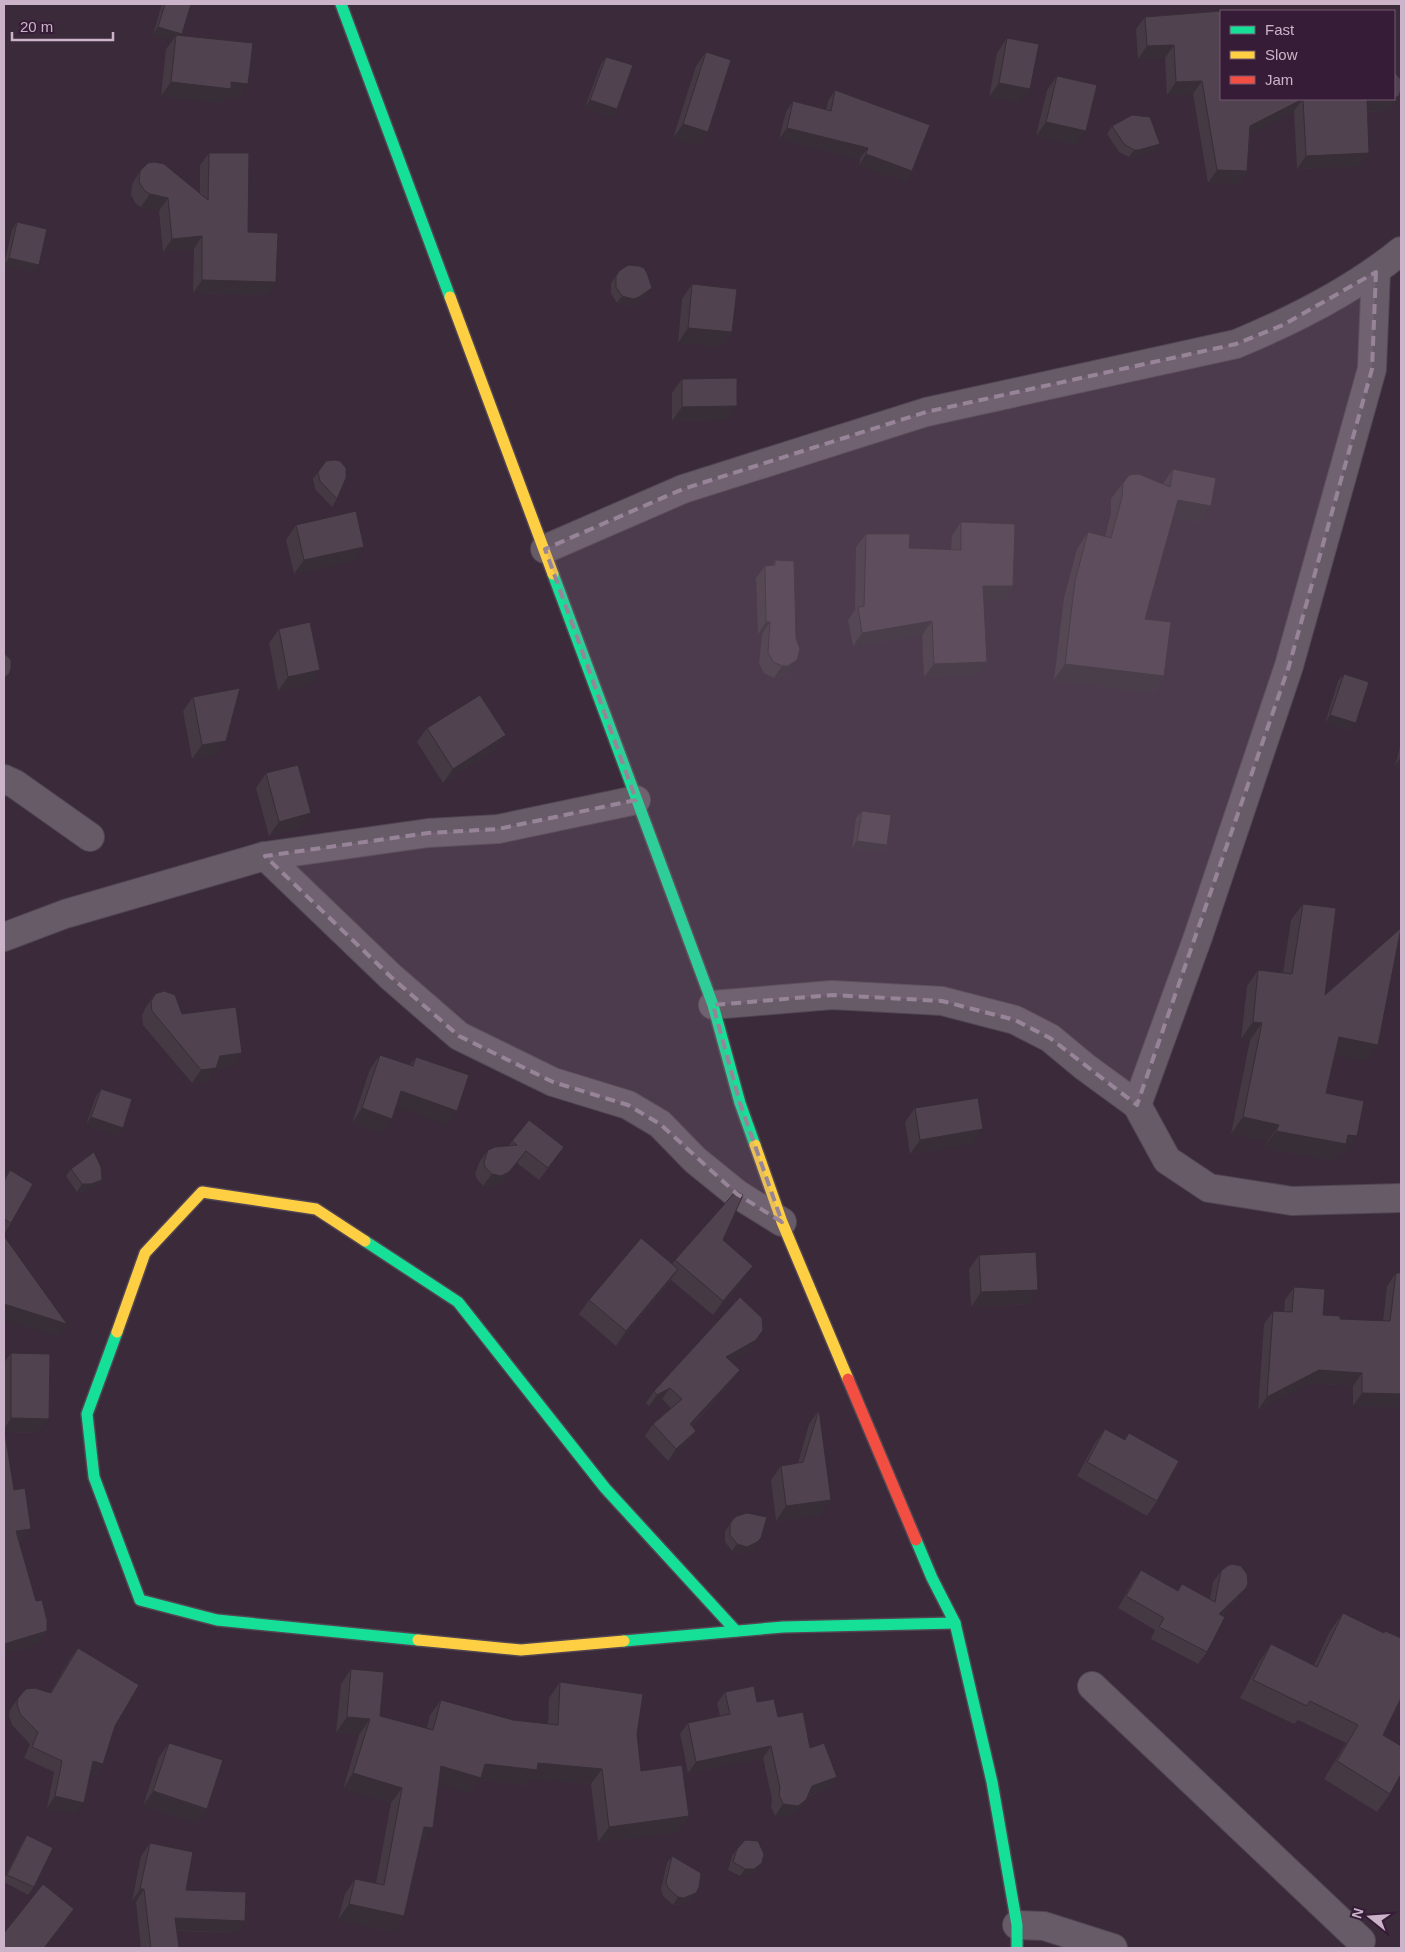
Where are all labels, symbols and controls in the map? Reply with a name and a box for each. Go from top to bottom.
scale bar [12,10,114,42]
legend [1220,10,1395,100]
text: 20 m [20,18,53,35]
text: Fast [1265,21,1295,38]
text: Slow [1265,46,1298,63]
text: Jam [1265,71,1293,88]
north arrow [1345,1892,1395,1942]
text: N [1348,1906,1367,1920]

